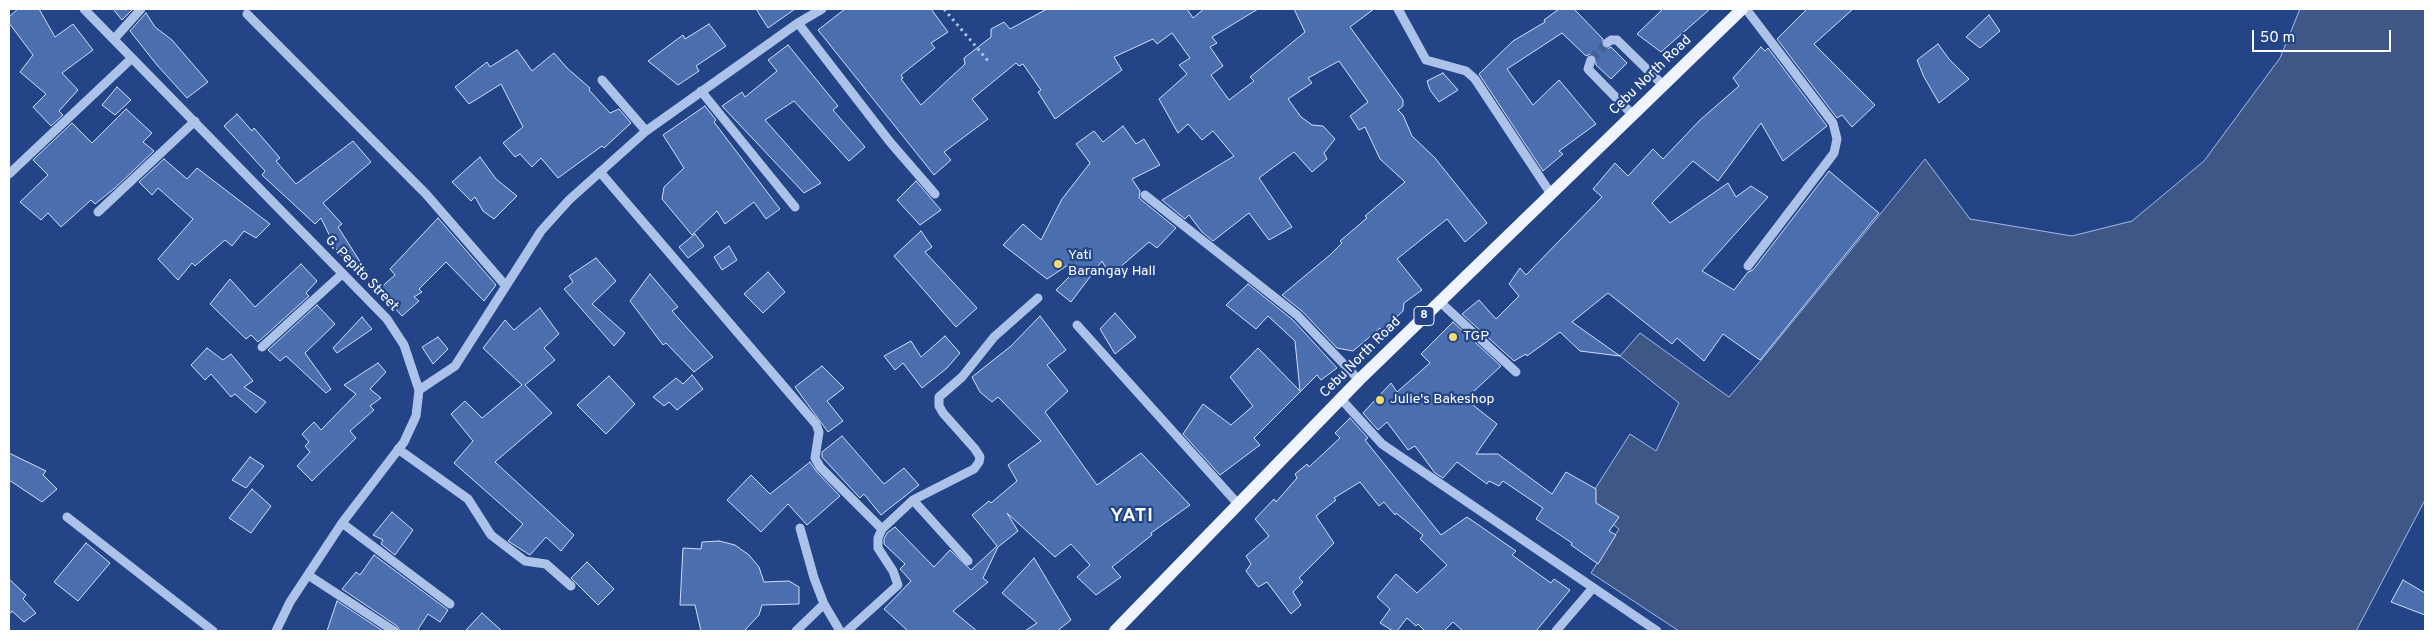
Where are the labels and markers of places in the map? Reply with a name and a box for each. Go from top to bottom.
place label: Yati Barangay Hall [1068,248,1156,280]
marker: Yati Barangay Hall [1052,258,1064,270]
place label: TGP [1463,329,1489,345]
marker: TGP [1447,331,1459,343]
place label: Julie's Bakeshop [1390,392,1495,408]
marker: Julie's Bakeshop [1374,394,1386,406]

